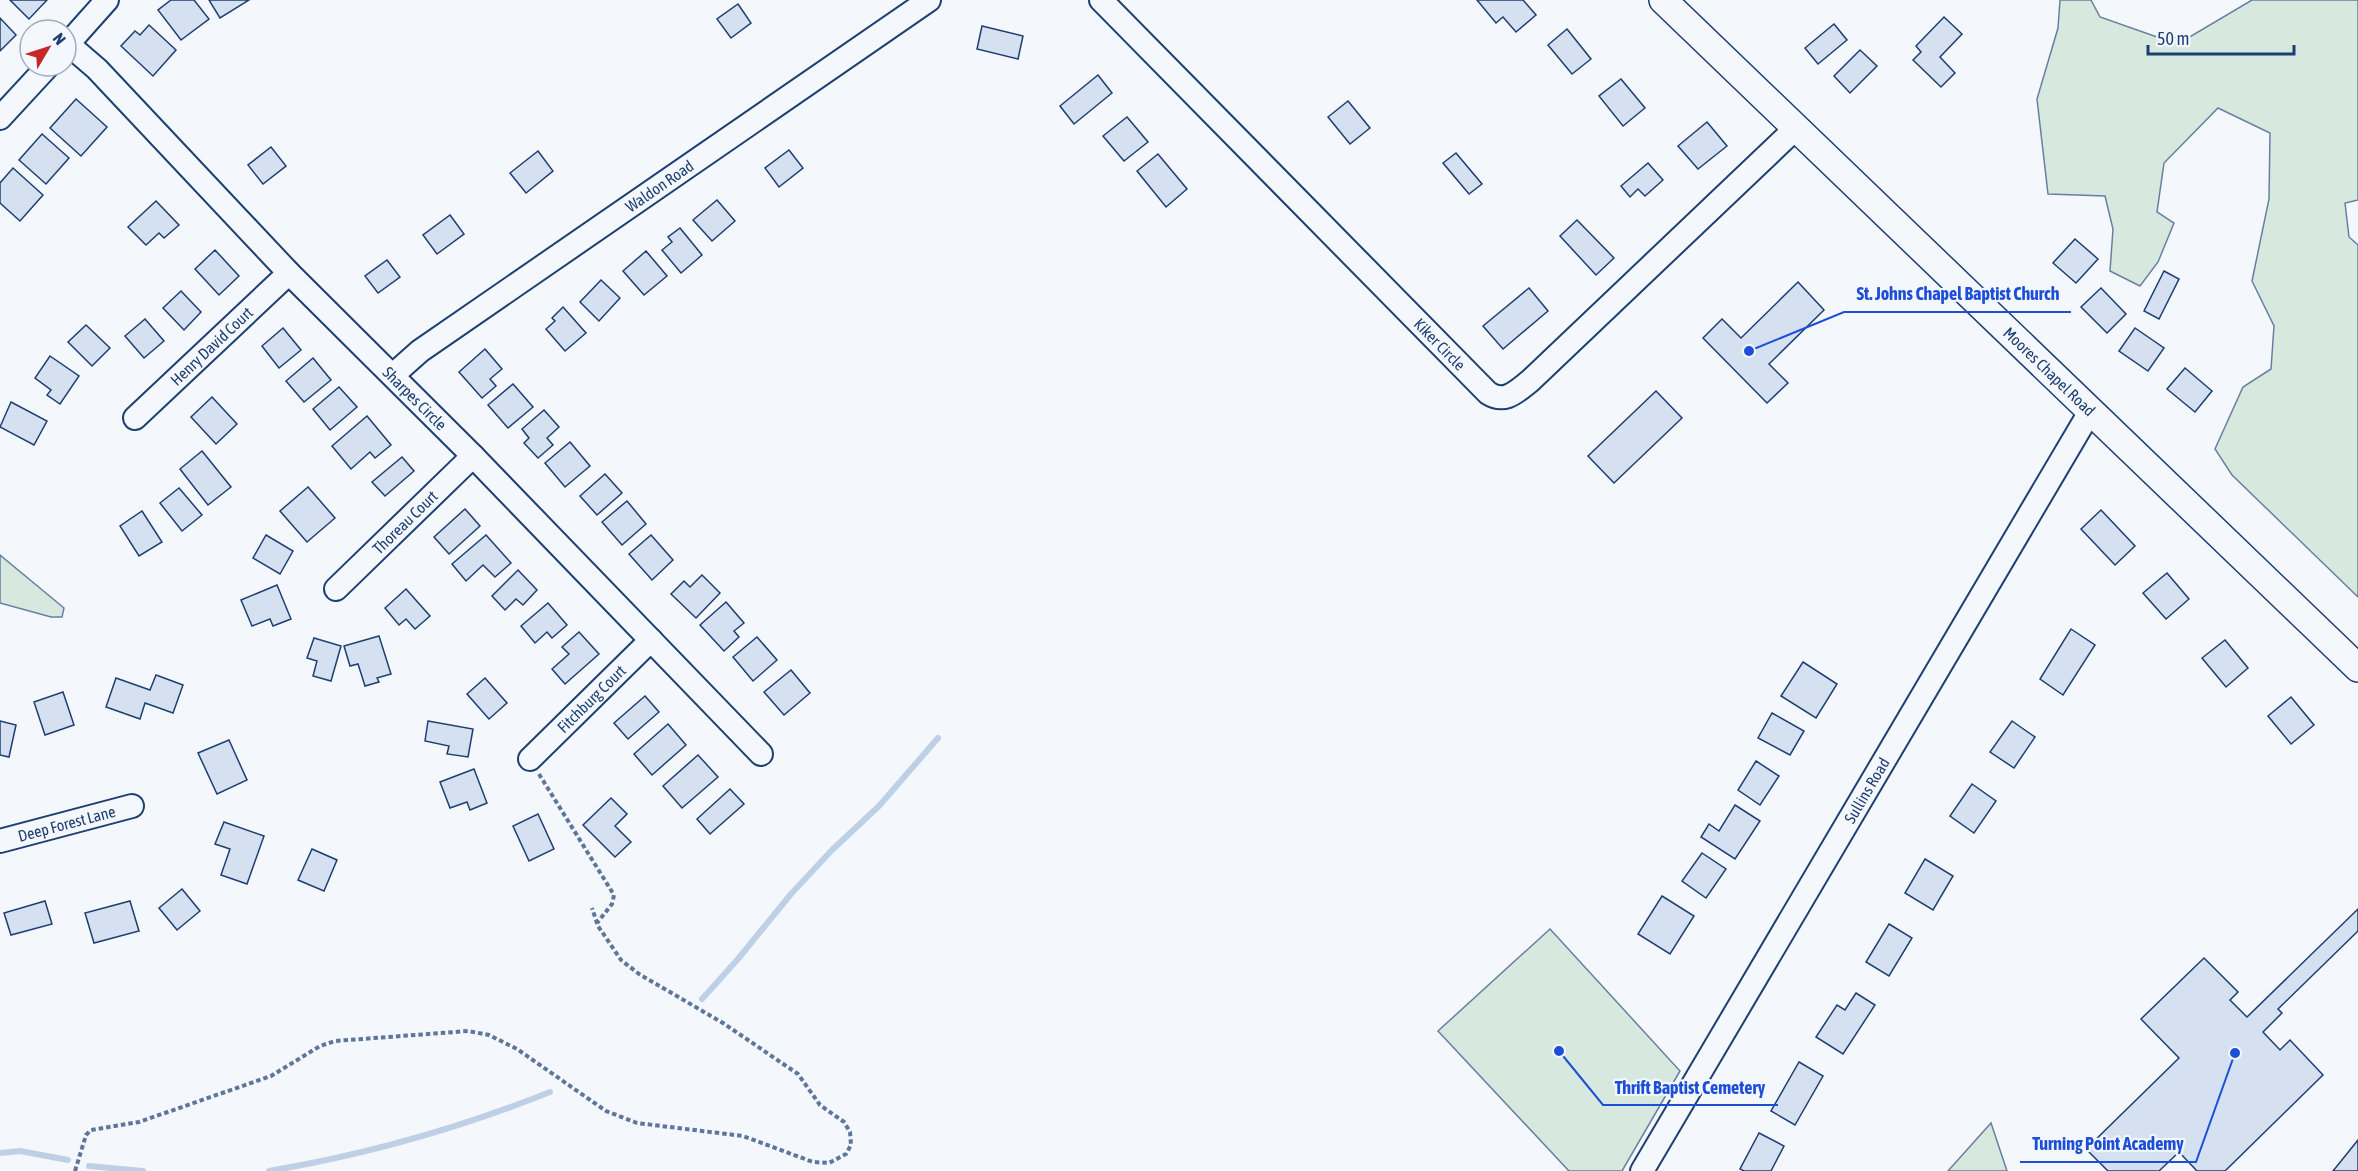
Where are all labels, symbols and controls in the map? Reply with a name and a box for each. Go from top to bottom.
north arrow [18,18,78,78]
scale bar [2148,18,2294,56]
text: 50 m [2157,28,2189,49]
text: N [50,29,70,48]
street label: Waldon Road [622,156,697,216]
callout: St. Johns Chapel Baptist Church [1844,276,2071,312]
text: St. Johns Chapel Baptist Church [1856,283,2060,304]
street label: Henry David Court [167,303,256,389]
street label: Kiker Circle [1411,315,1469,374]
street label: Moores Chapel Road [2000,323,2099,419]
street label: Sharpes Circle [379,363,450,434]
street label: Thoreau Court [369,486,441,558]
street label: Fitchburg Court [553,661,629,736]
street label: Sullins Road [1840,754,1893,826]
street label: Deep Forest Lane [16,802,117,845]
callout: Thrift Baptist Cemetery [1603,1069,1778,1105]
text: Thrift Baptist Cemetery [1615,1077,1766,1098]
callout: Turning Point Academy [2020,1126,2196,1162]
text: Turning Point Academy [2032,1133,2184,1154]

